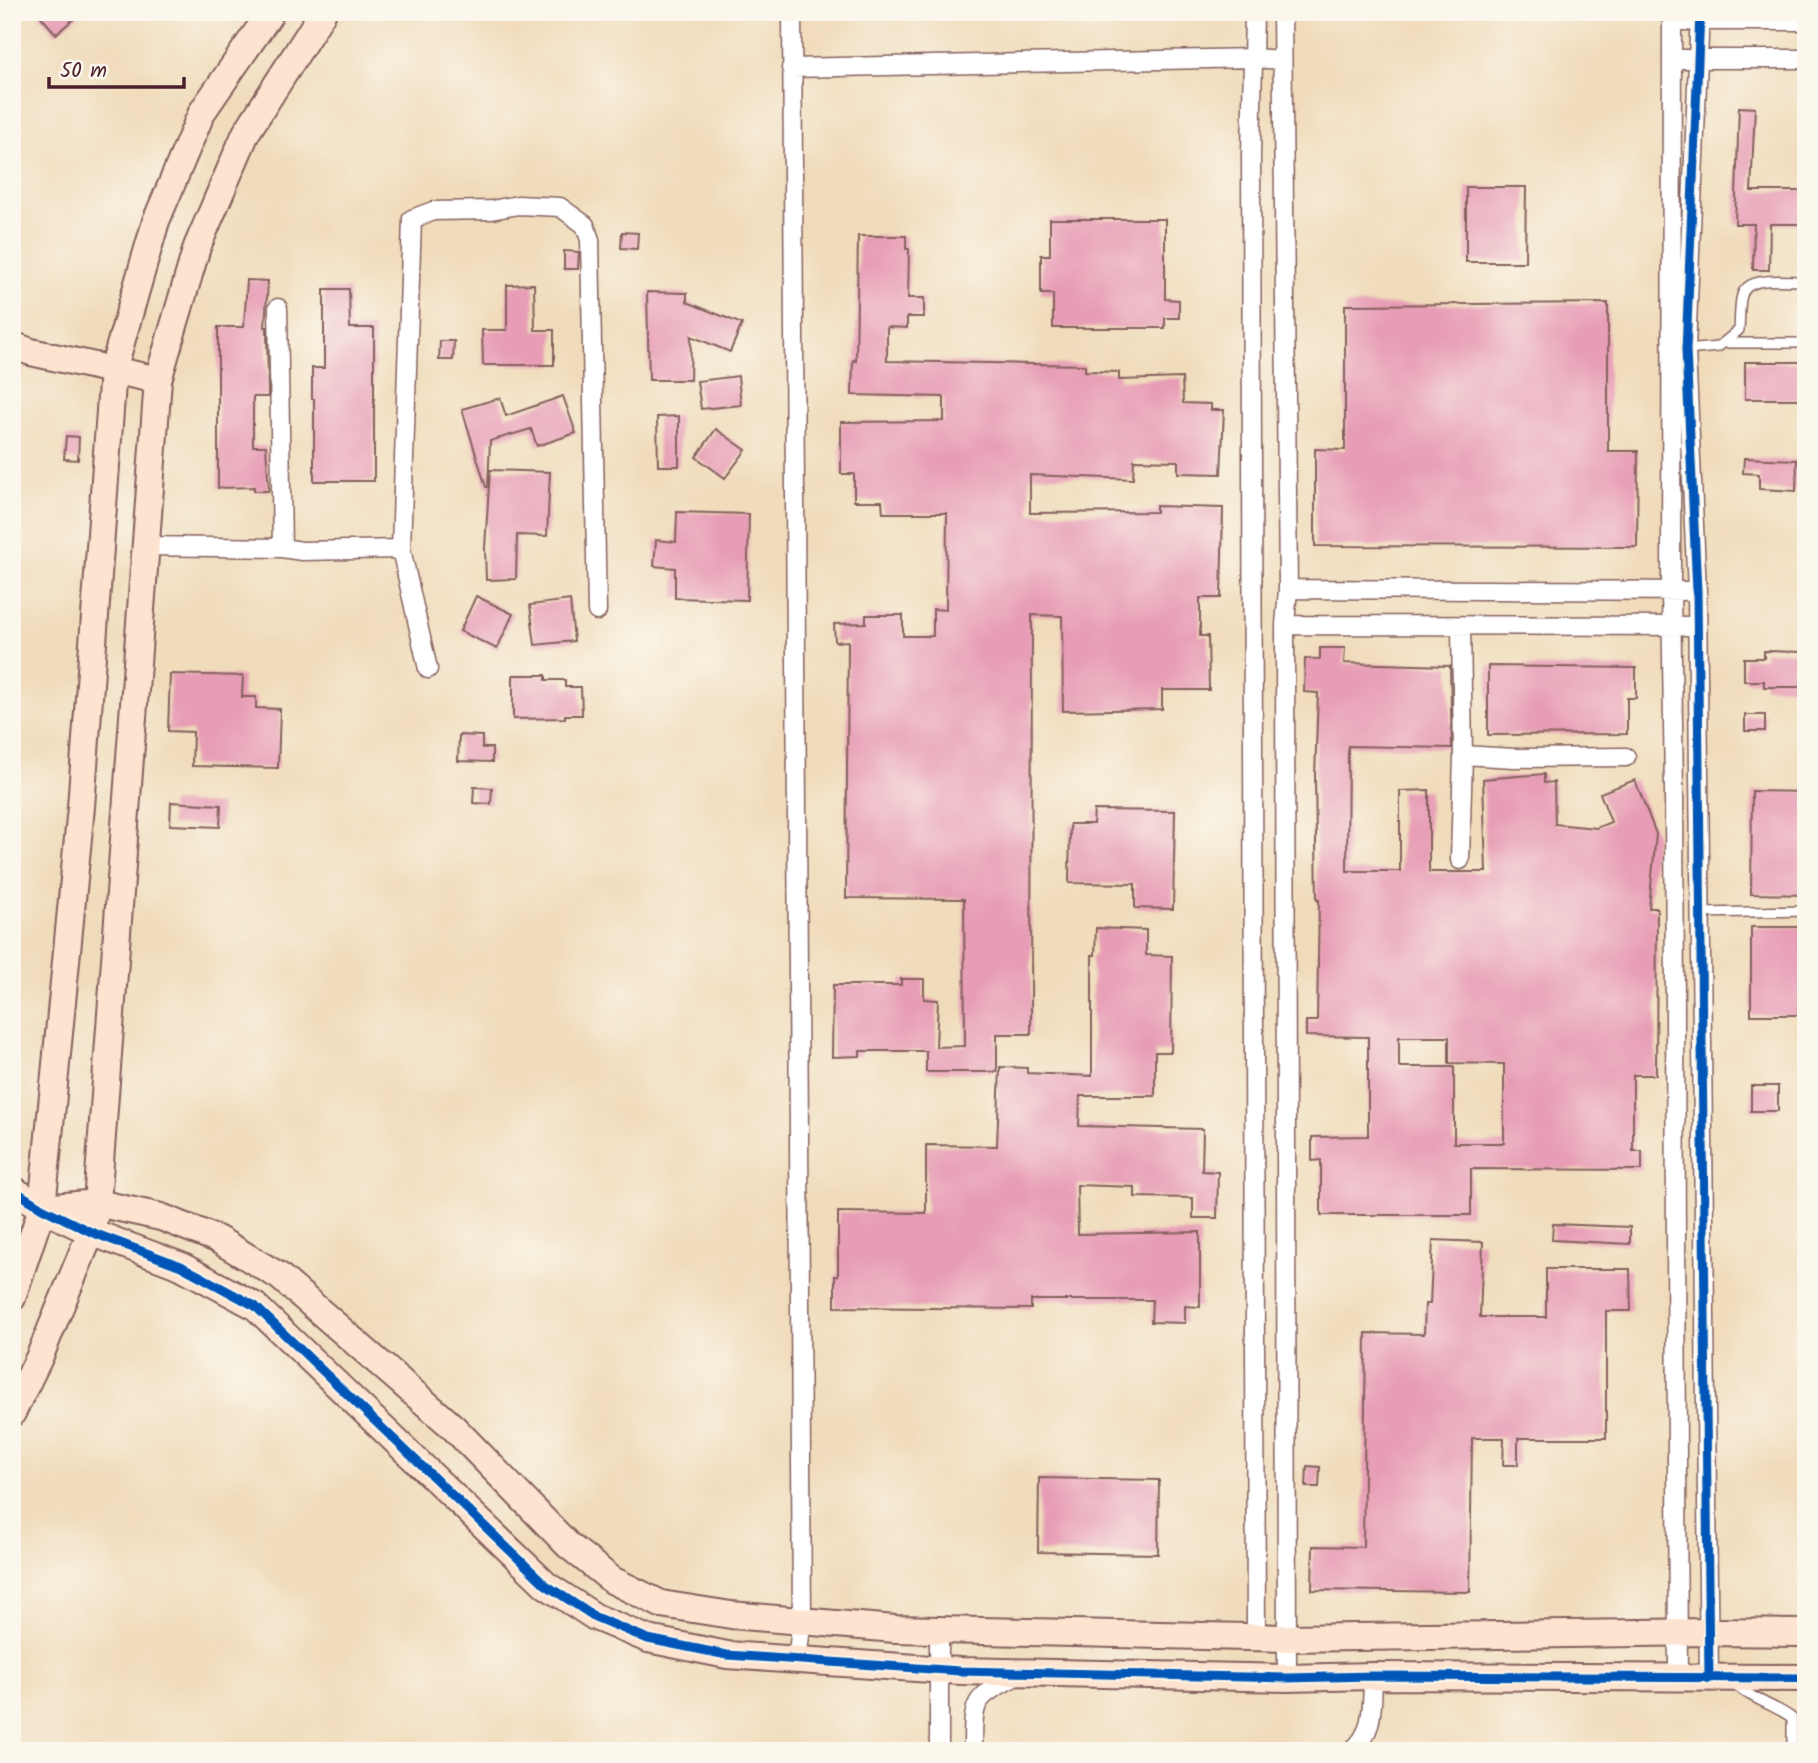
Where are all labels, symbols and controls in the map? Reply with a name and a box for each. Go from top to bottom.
scale bar [49,46,184,90]
text: 50 m [60,55,107,88]

